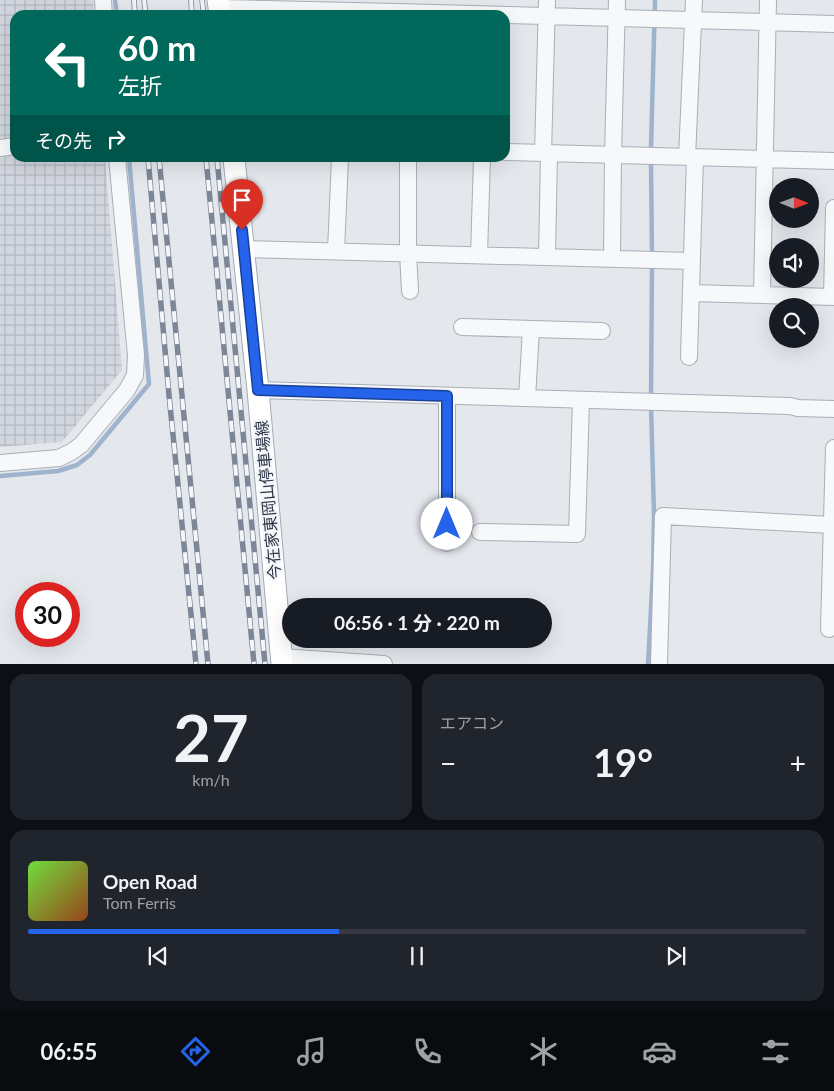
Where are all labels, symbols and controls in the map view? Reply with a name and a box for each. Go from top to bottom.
text: 60 m [118,26,196,68]
icon: left [35,30,100,95]
text: 左折 [118,72,162,99]
icon: right [102,125,130,153]
text: その先 [35,129,92,152]
north arrow [769,178,819,228]
map controls [769,178,819,348]
pin [221,179,263,230]
icon: arrive [228,186,256,214]
button: sound [769,238,819,288]
button: search [769,298,819,348]
street label: 今在家東岡山停車場線 [251,420,284,581]
position arrow [420,497,472,549]
speed limit sign: 30 [15,582,80,647]
text: 06:56 · 1 分 · 220 m [334,611,500,634]
text: 27 [173,698,249,776]
text: エアコン [440,713,504,732]
text: 19° [593,739,653,785]
text: − [440,746,456,780]
text: + [790,746,806,780]
text: km/h [192,770,230,789]
text: Open Road [103,870,197,893]
text: Tom Ferris [103,893,176,912]
icon: previous [144,942,172,970]
icon: pause [403,942,431,970]
icon: next [662,942,690,970]
icon: directions [178,1034,213,1069]
icon: music [294,1034,329,1069]
icon: phone [410,1034,445,1069]
icon: climate [526,1034,561,1069]
icon: car [642,1034,677,1069]
icon: filters [758,1034,793,1069]
text: 06:55 [41,1038,97,1065]

